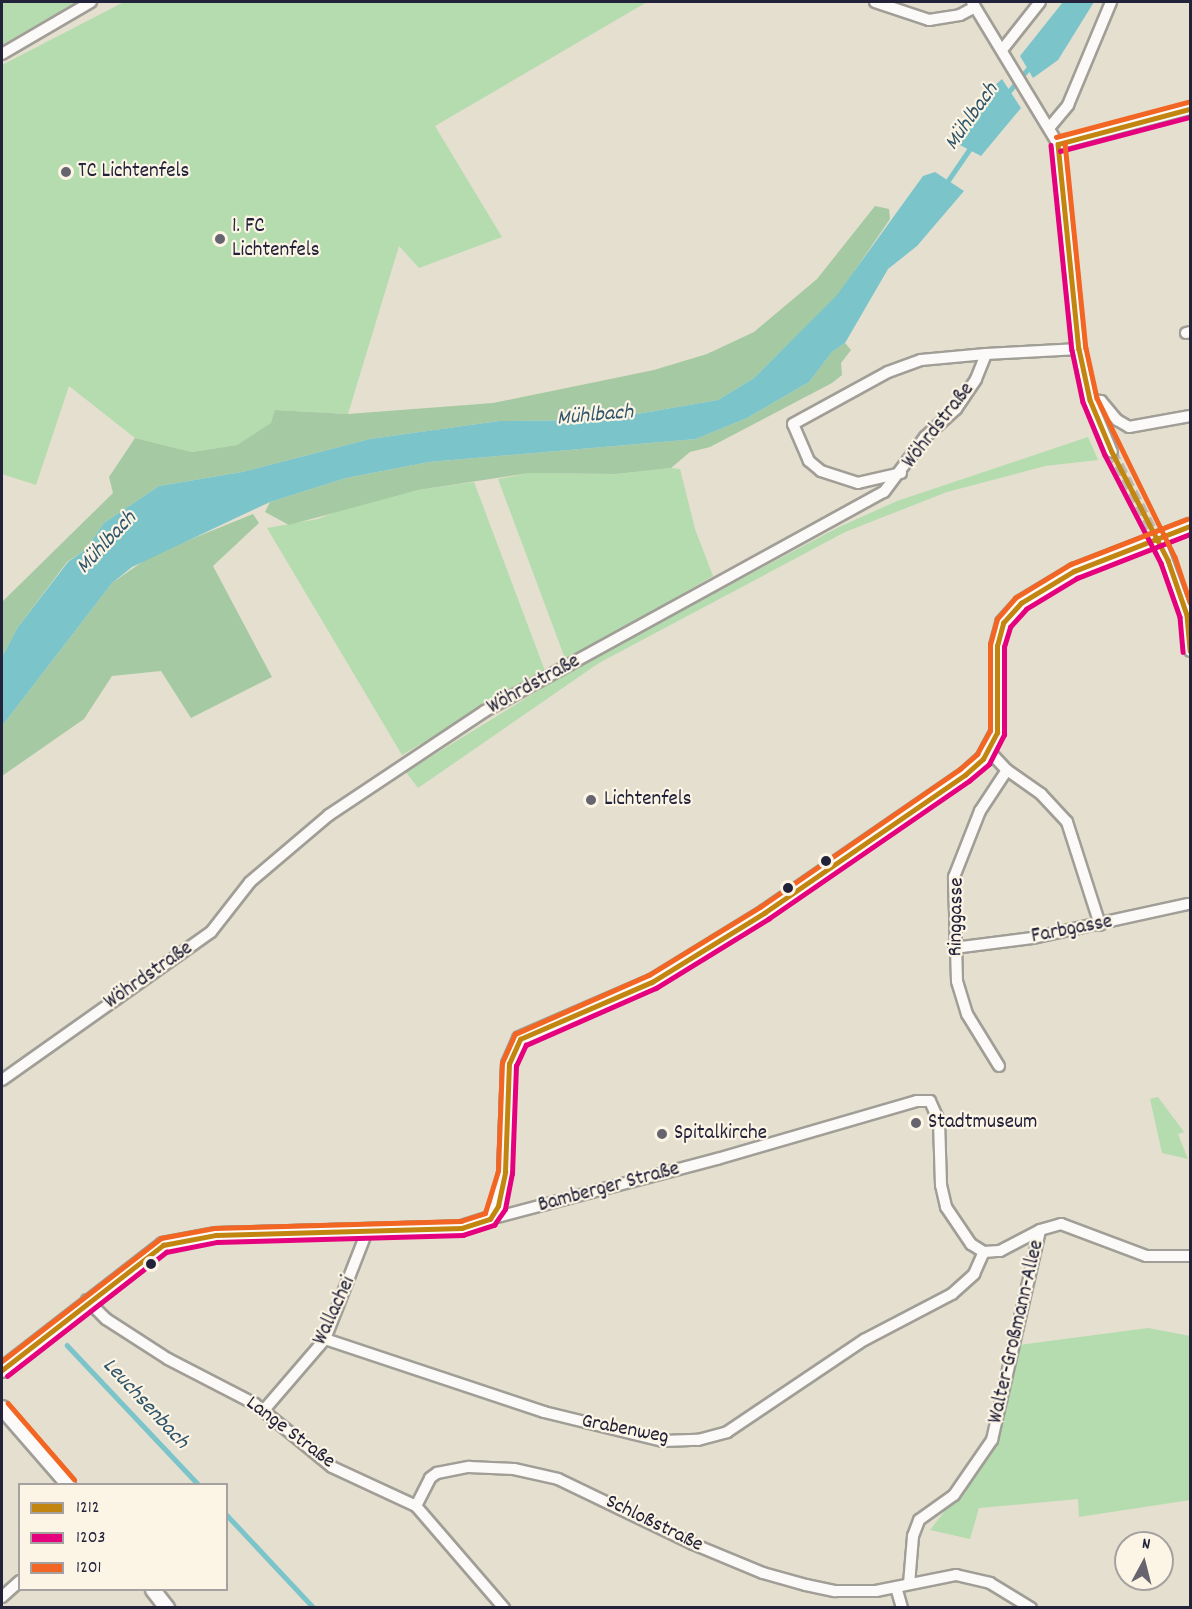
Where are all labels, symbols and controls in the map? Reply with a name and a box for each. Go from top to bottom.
water label: Mühlbach [939,78,1005,156]
place label: TC Lichtenfels [78,159,189,185]
marker: TC Lichtenfels [59,165,73,179]
place label: 1. FC Lichtenfels [232,214,320,264]
marker: 1. FC Lichtenfels [213,232,227,246]
street label: Wöhrdstraße [898,378,980,474]
water label: Mühlbach [556,400,634,432]
water label: Mühlbach [71,506,143,580]
street label: Wöhrdstraße [483,649,585,721]
place label: Lichtenfels [604,787,692,813]
marker: Lichtenfels [582,791,600,809]
unlabelled marker [820,855,832,867]
street label: Ringgasse [944,877,970,957]
unlabelled marker [782,882,794,894]
street label: Farbgasse [1029,910,1115,950]
street label: Wöhrdstraße [100,936,198,1016]
place label: Stadtmuseum [928,1110,1037,1136]
marker: Stadtmuseum [909,1116,923,1130]
place label: Spitalkirche [674,1121,767,1147]
marker: Spitalkirche [655,1127,669,1141]
street label: Bamberger Straße [536,1157,682,1219]
street label: Walter-Großmann-Allee [984,1238,1050,1426]
unlabelled marker [145,1258,157,1270]
street label: Wallachei [308,1273,362,1349]
water label: Leuchsenbach [96,1353,194,1455]
street label: Lange Straße [240,1391,340,1475]
street label: Grabenweg [579,1409,671,1451]
legend [18,1483,228,1591]
street label: Schloßstraße [601,1490,707,1558]
text: 1212 [76,1496,100,1521]
text: 1203 [76,1526,106,1551]
north arrow [1114,1531,1174,1591]
text: N [1141,1533,1151,1557]
text: 1201 [76,1556,102,1581]

